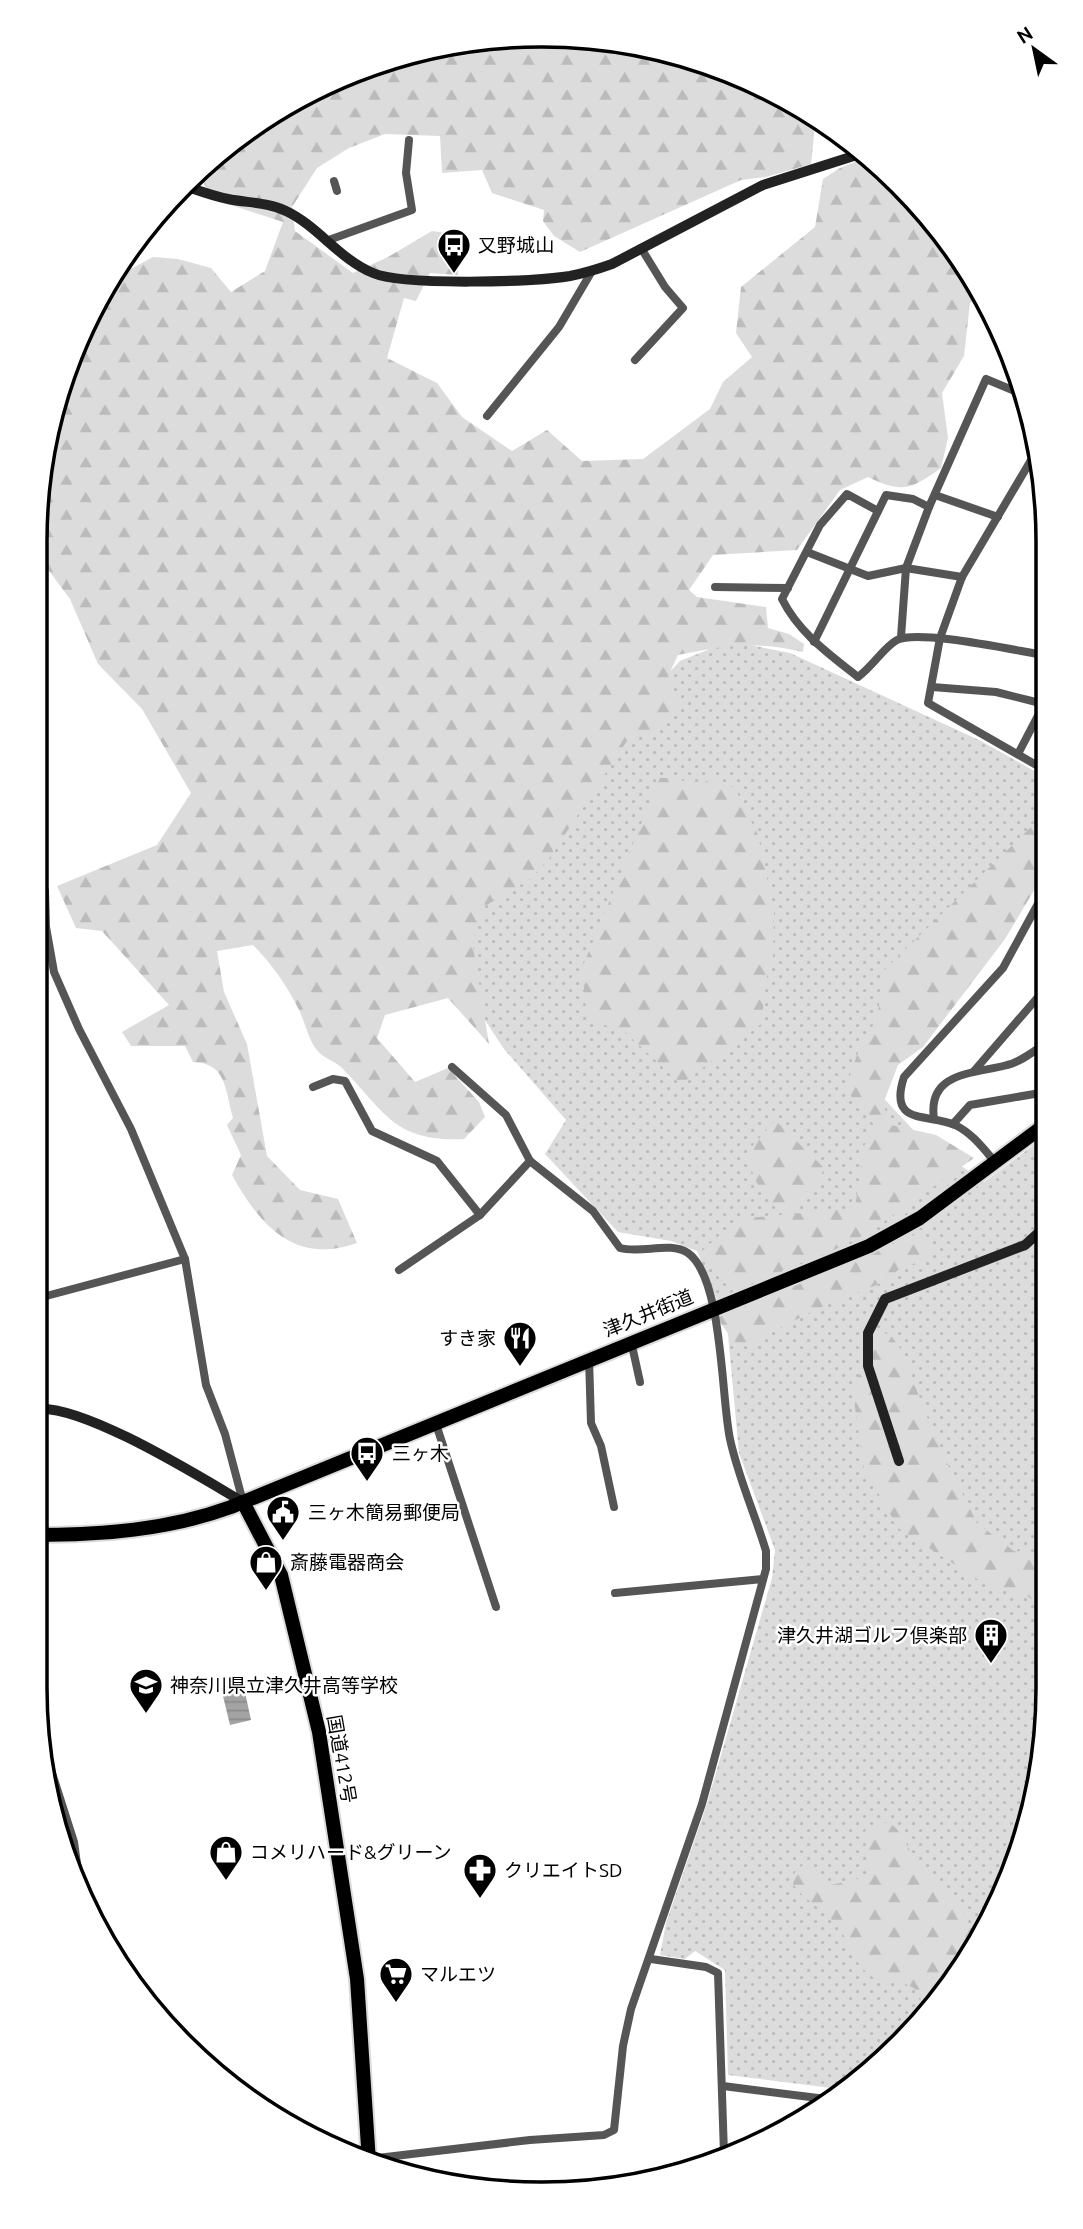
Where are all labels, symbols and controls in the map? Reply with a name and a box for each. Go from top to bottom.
north arrow [999,14,1069,84]
text: N [1013,22,1037,48]
bus stop icon: 又野城山 [435,226,473,275]
place label: 又野城山 [478,234,554,256]
street label: 津久井街道 [600,1285,696,1341]
restaurant icon: すき家 [501,1319,539,1368]
place label: すき家 [439,1327,496,1349]
bus stop icon: 三ヶ木 [348,1434,386,1483]
place label: 三ヶ木 [392,1442,449,1464]
public building icon: 三ヶ木簡易郵便局 [264,1493,302,1542]
place label: 三ヶ木簡易郵便局 [308,1501,460,1523]
shop icon: 斎藤電器商会 [247,1543,285,1592]
place label: 斎藤電器商会 [290,1551,404,1573]
building icon: 津久井湖ゴルフ倶楽部 [972,1616,1010,1665]
place label: 津久井湖ゴルフ倶楽部 [777,1624,967,1646]
school or university icon: 神奈川県立津久井高等学校 [127,1666,165,1715]
place label: 神奈川県立津久井高等学校 [170,1674,398,1696]
street label: 国道412号 [323,1713,361,1805]
shop icon: コメリハード&グリーン [207,1833,245,1882]
place label: コメリハード&グリーン [250,1841,451,1863]
pharmacy icon: クリエイトSD [461,1851,499,1900]
place label: クリエイトSD [504,1859,622,1881]
supermarket icon: マルエツ [377,1955,415,2004]
place label: マルエツ [420,1963,496,1985]

